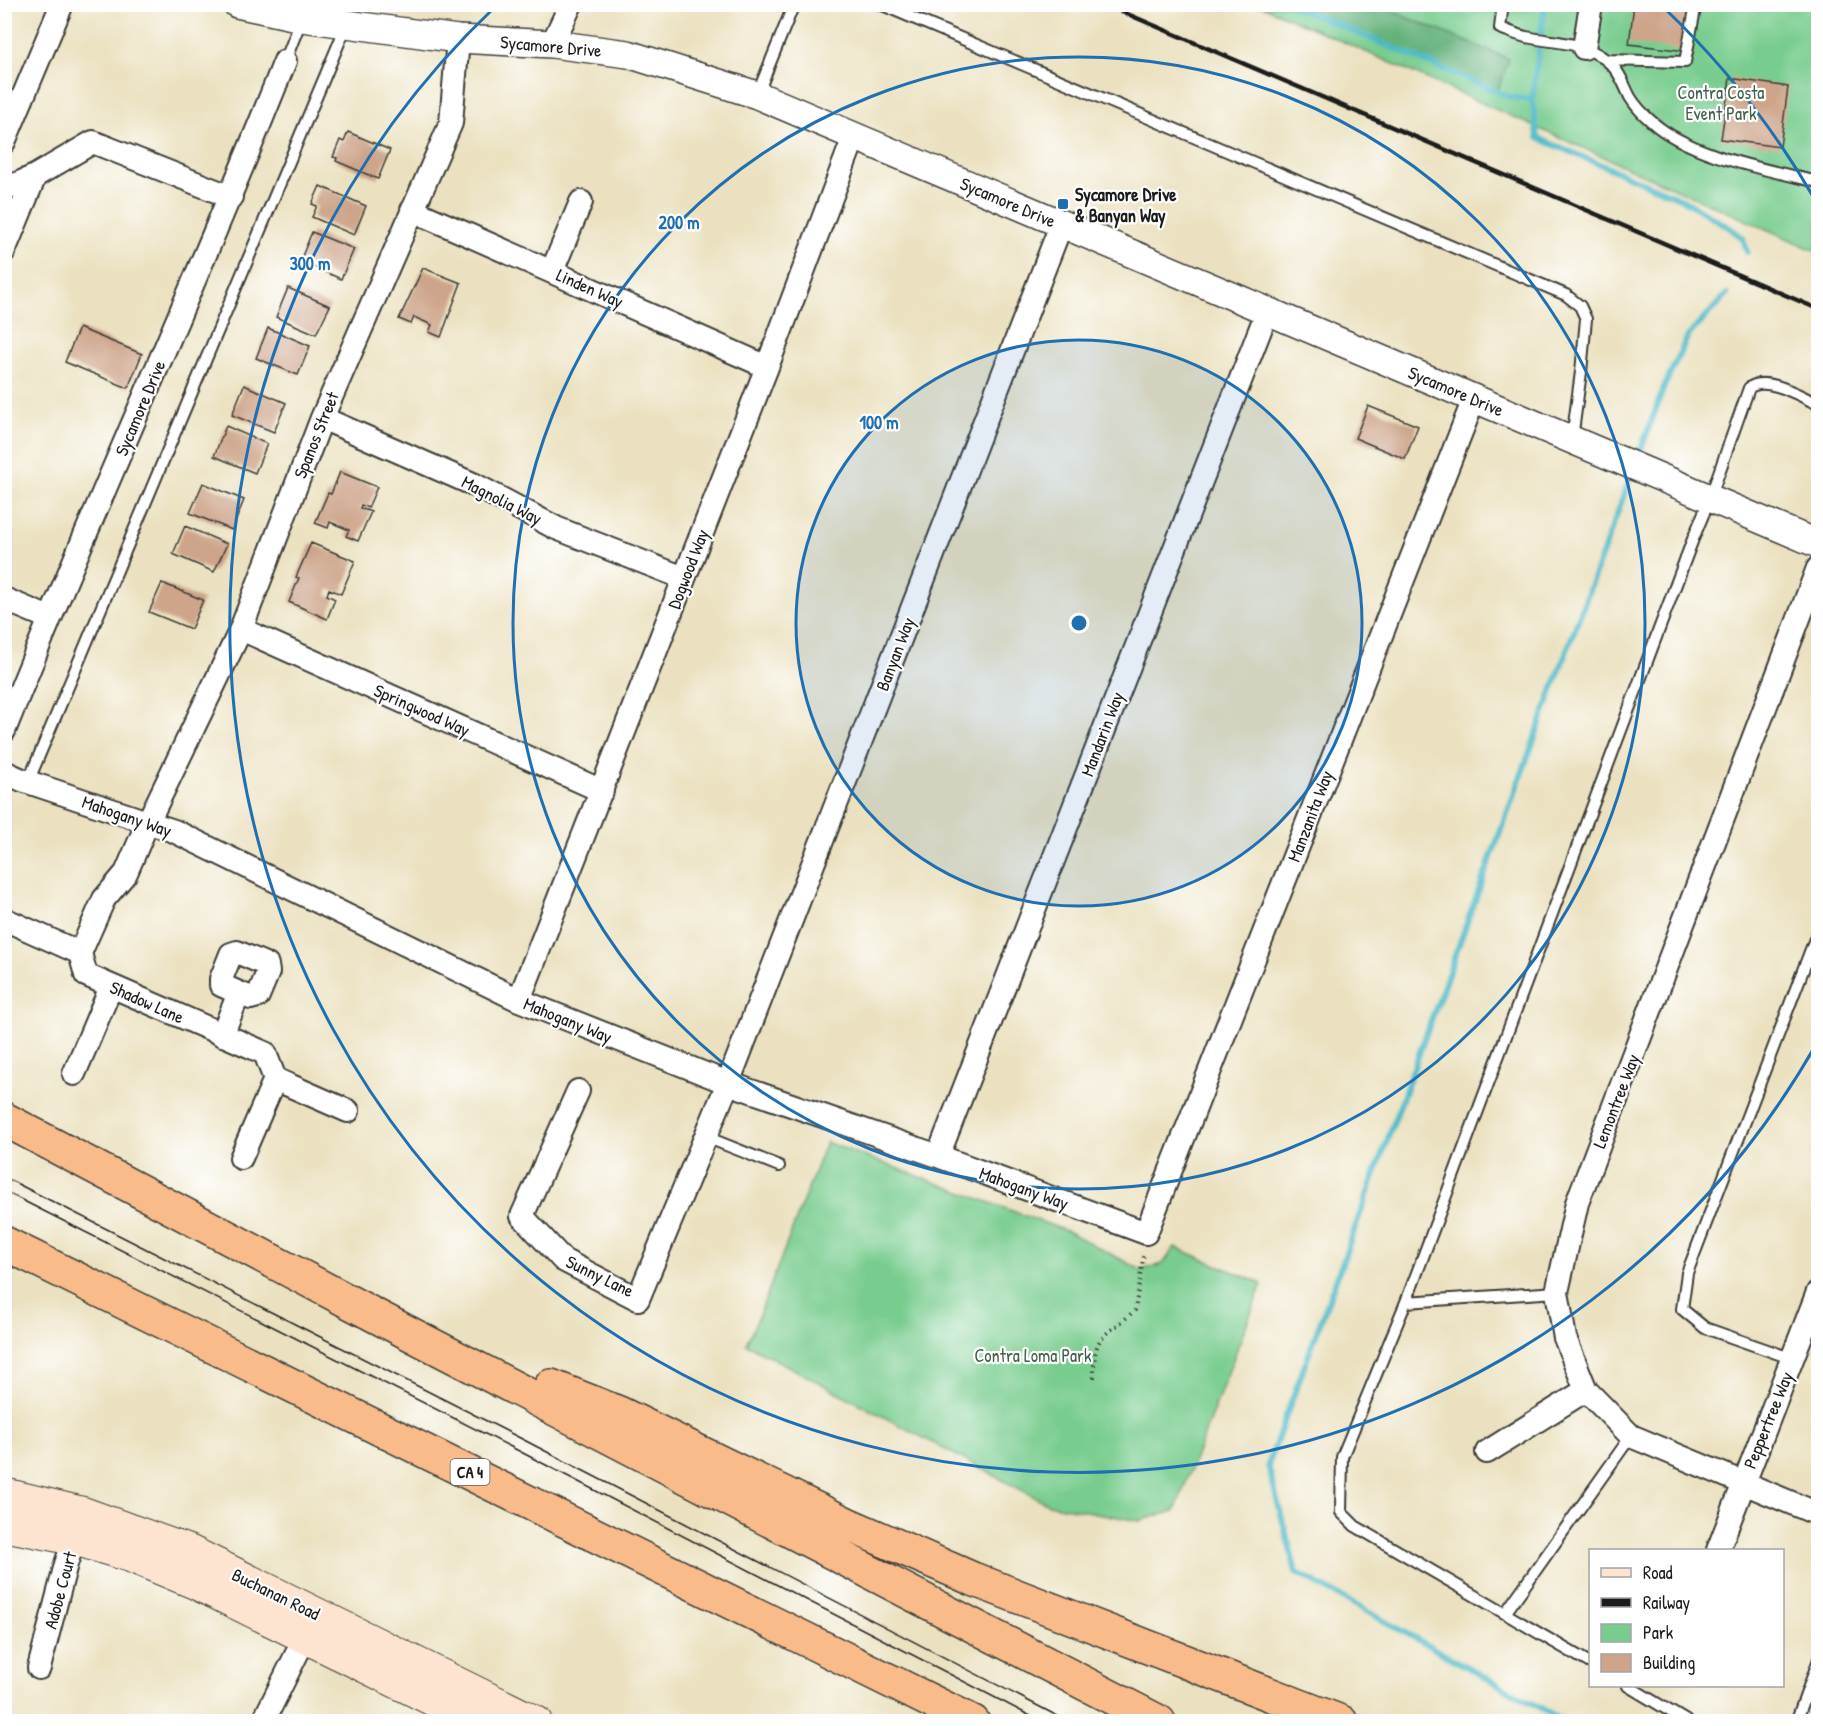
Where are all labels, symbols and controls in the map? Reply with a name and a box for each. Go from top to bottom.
street label: Sycamore Drive [499,29,603,63]
park label: Contra Costa Event Park [1678,80,1764,126]
street label: Sycamore Drive [956,171,1060,233]
place label: Sycamore Drive & Banyan Way [1075,182,1177,229]
marker: Sycamore Drive & Banyan Way [1056,197,1070,211]
text: 200 m [659,210,699,235]
text: 300 m [290,251,330,276]
street label: Linden Way [552,262,628,314]
street label: Sycamore Drive [109,356,171,460]
street label: Sycamore Drive [1404,360,1508,422]
street label: Spanos Street [287,387,345,482]
text: 100 m [859,410,899,435]
street label: Magnolia Way [458,469,547,531]
street label: Dogwood Way [661,525,715,612]
street label: Banyan Way [870,613,921,694]
centre of rings [1069,613,1089,633]
street label: Springwood Way [370,678,474,742]
street label: Mandarin Way [1074,688,1130,780]
street label: Manzanita Way [1281,766,1339,865]
street label: Mahogany Way [79,789,176,843]
street label: Shadow Lane [106,975,188,1029]
street label: Mahogany Way [520,991,616,1049]
street label: Lemontree Way [1587,1050,1646,1152]
street label: Mahogany Way [976,1160,1072,1216]
street label: Sunny Lane [562,1249,638,1303]
park label: Contra Loma Park [974,1343,1092,1368]
street label: Peppertree Way [1737,1367,1799,1472]
road number: CA 4 [450,1459,490,1485]
street label: Adobe Court [38,1548,83,1631]
legend [1589,1549,1784,1687]
text: Road [1643,1560,1673,1585]
street label: Buchanan Road [228,1562,324,1626]
text: Railway [1643,1590,1690,1615]
text: Park [1643,1620,1674,1645]
text: Building [1643,1650,1695,1675]

